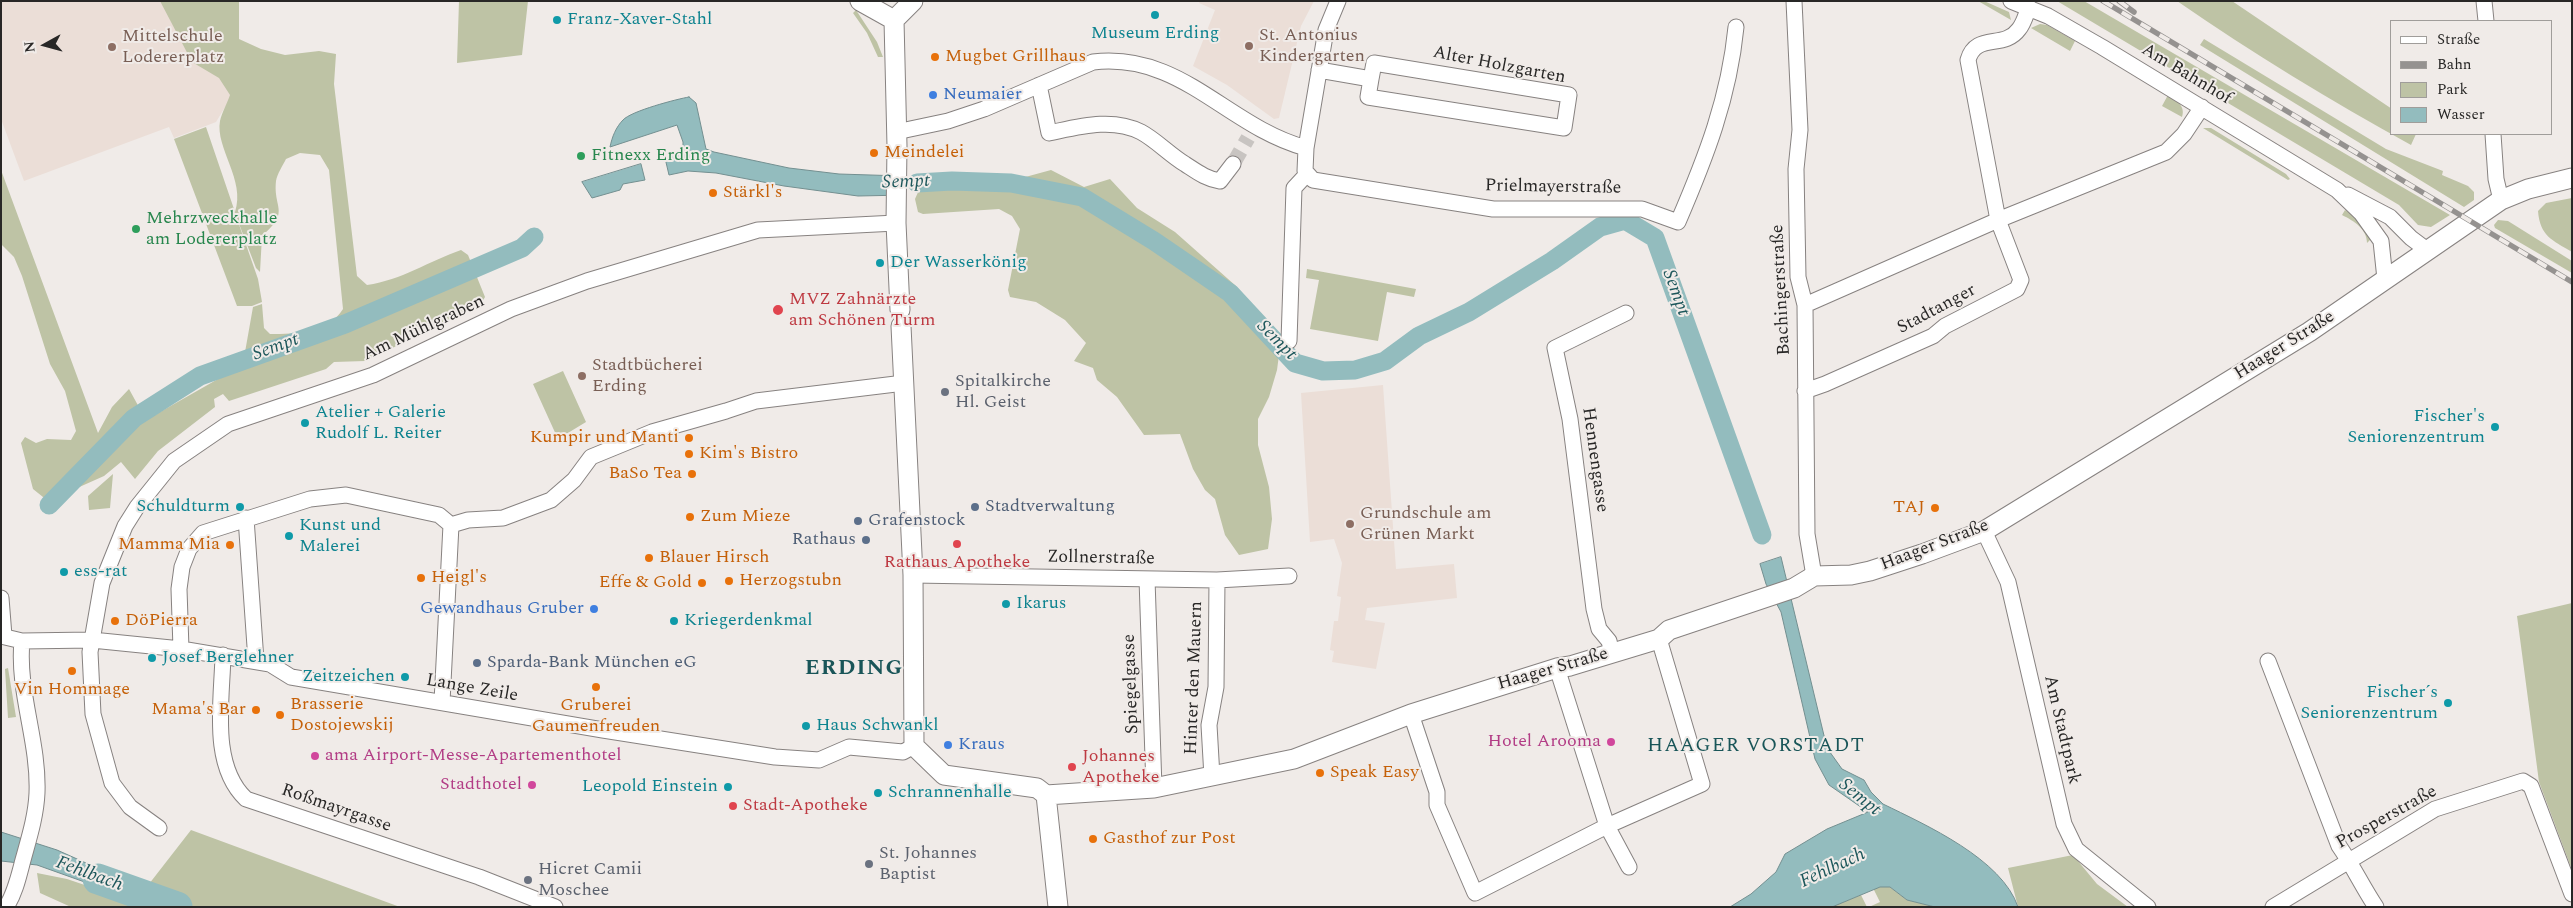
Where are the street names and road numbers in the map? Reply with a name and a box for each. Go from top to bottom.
street label: Am Bahnhof [2137,40,2235,110]
street label: Alter Holzgarten [1431,43,1567,89]
street label: Prielmayerstraße [1485,176,1621,200]
street label: Bachingerstraße [1768,224,1796,356]
street label: Stadtanger [1894,280,1980,340]
street label: Am Mühlgraben [360,291,488,367]
street label: Haager Straße [2231,307,2339,385]
street label: Hennengasse [1576,406,1612,514]
street label: Haager Straße [1878,515,1992,577]
street label: Zollnerstraße [1047,547,1155,571]
street label: Hinter den Mauern [1182,601,1208,755]
street label: Spiegelgasse [1119,634,1145,734]
street label: Haager Straße [1495,644,1611,696]
street label: Lange Zeile [424,670,520,708]
street label: Am Stadtpark [2038,673,2084,787]
street label: Roßmayrgasse [278,780,394,838]
street label: Prosperstraße [2333,781,2441,855]

